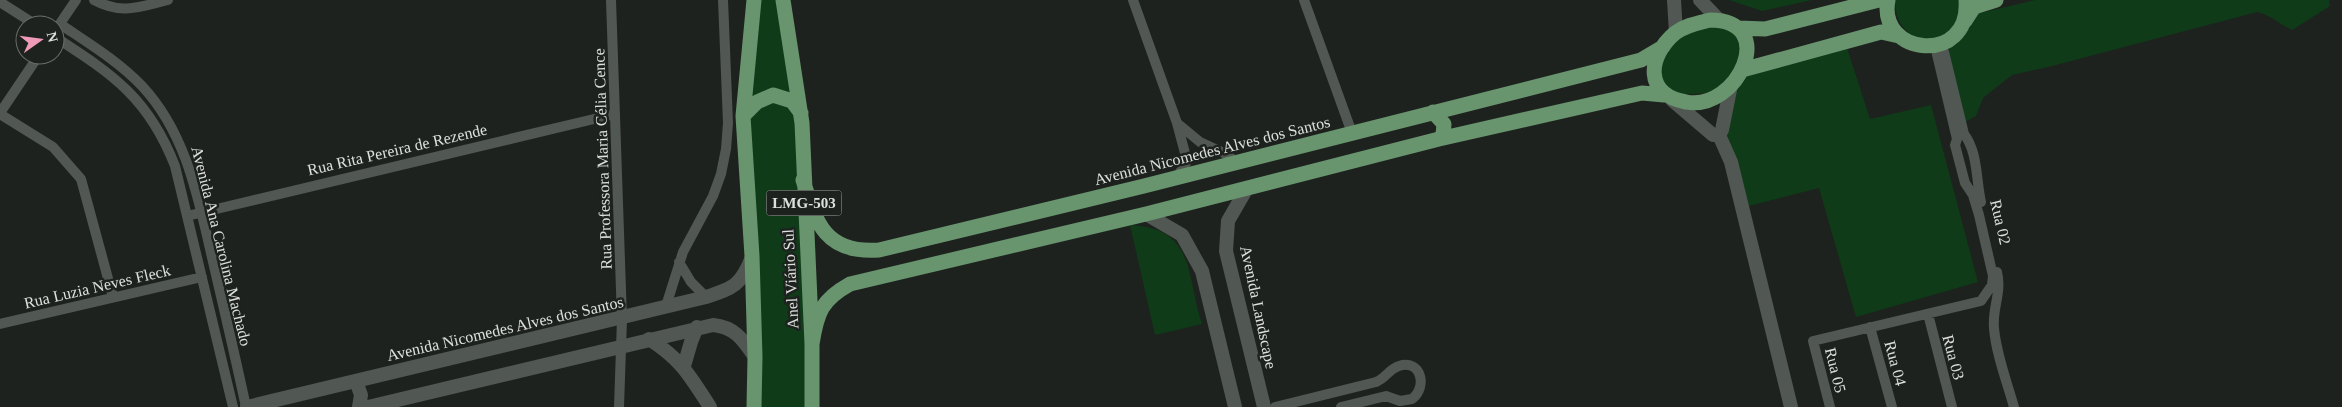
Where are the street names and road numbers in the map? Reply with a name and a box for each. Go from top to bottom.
street label: Rua Professora Maria Célia Cence [590,48,615,270]
street label: Avenida Nicomedes Alves dos Santos [1092,113,1332,188]
street label: Rua Rita Pereira de Rezende [306,121,489,178]
street label: Avenida Ana Carolina Machado [188,144,255,348]
road number: LMG-503 [766,190,842,216]
street label: Rua 02 [1987,198,2014,246]
street label: Anel Viário Sul [779,228,802,329]
street label: Avenida Landscape [1236,244,1280,370]
street label: Rua Luzia Neves Fleck [22,261,172,312]
street label: Avenida Nicomedes Alves dos Santos [385,293,625,364]
street label: Rua 03 [1939,333,1968,381]
street label: Rua 04 [1881,339,1910,387]
street label: Rua 05 [1822,346,1849,394]

